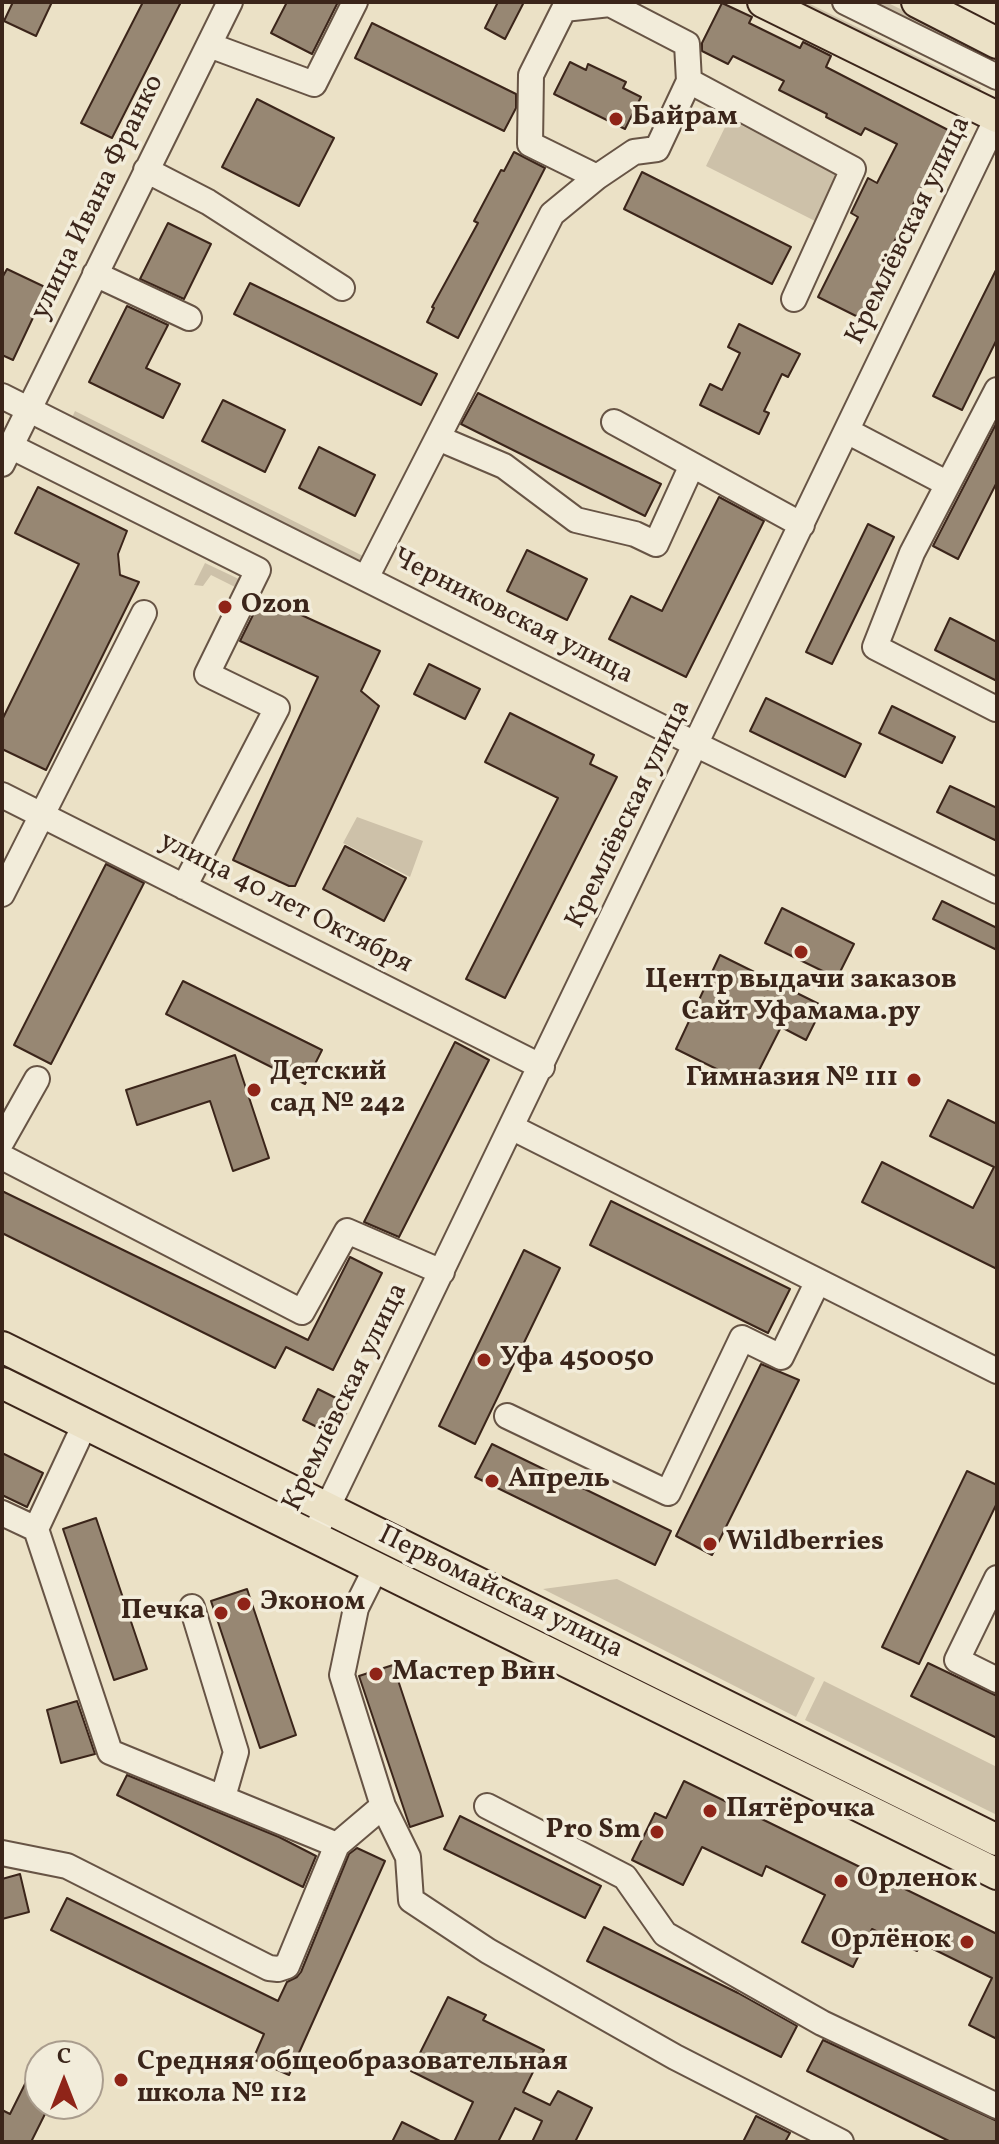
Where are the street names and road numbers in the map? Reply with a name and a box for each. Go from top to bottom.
street label: улица Ивана Франко [25,70,173,326]
street label: Кремлёвская улица [840,111,980,351]
street label: Черниковская улица [386,543,638,693]
street label: Кремлёвская улица [560,695,700,935]
street label: улица 40 лет Октября [153,826,417,982]
street label: Кремлёвская улица [277,1278,417,1518]
street label: Первомайская улица [372,1520,628,1668]

